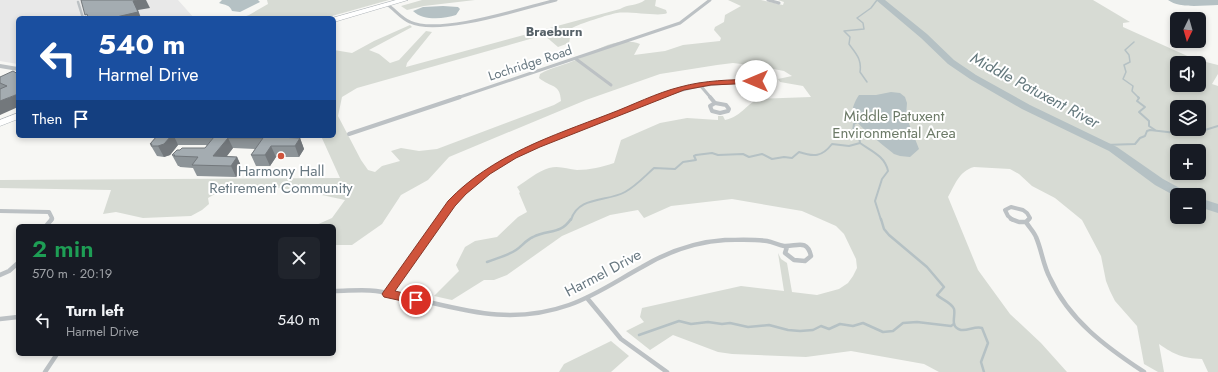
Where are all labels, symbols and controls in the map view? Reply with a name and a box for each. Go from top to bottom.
north arrow [1170,12,1206,48]
map controls [1170,12,1206,224]
district label: Braeburn [526,22,582,41]
text: 540 m [98,24,186,65]
icon: left [32,32,84,84]
street label: Lochridge Road [486,40,574,86]
water label: Middle Patuxent River [966,46,1105,135]
button: sound [1170,56,1206,92]
position arrow [735,60,777,102]
text: Harmel Drive [98,62,199,88]
button: layers [1170,100,1206,136]
park label: Middle Patuxent Environmental Area [832,105,956,144]
text: Then [32,108,62,130]
icon: arrive [70,108,92,130]
button: + [1170,144,1206,180]
marker: Harmony Hall Retirement Community [276,151,286,161]
place label: Harmony Hall Retirement Community [209,160,353,199]
button: − [1170,188,1206,224]
text: 2 min [32,231,94,266]
button: close [278,237,320,279]
street label: Harmel Drive [561,243,645,302]
text: 570 m · 20:19 [32,264,112,283]
pin [399,283,433,317]
icon: arrive [405,289,427,311]
text: Turn left [66,300,124,322]
icon: left [32,309,54,331]
text: 540 m [278,309,320,331]
text: Harmel Drive [66,322,139,341]

